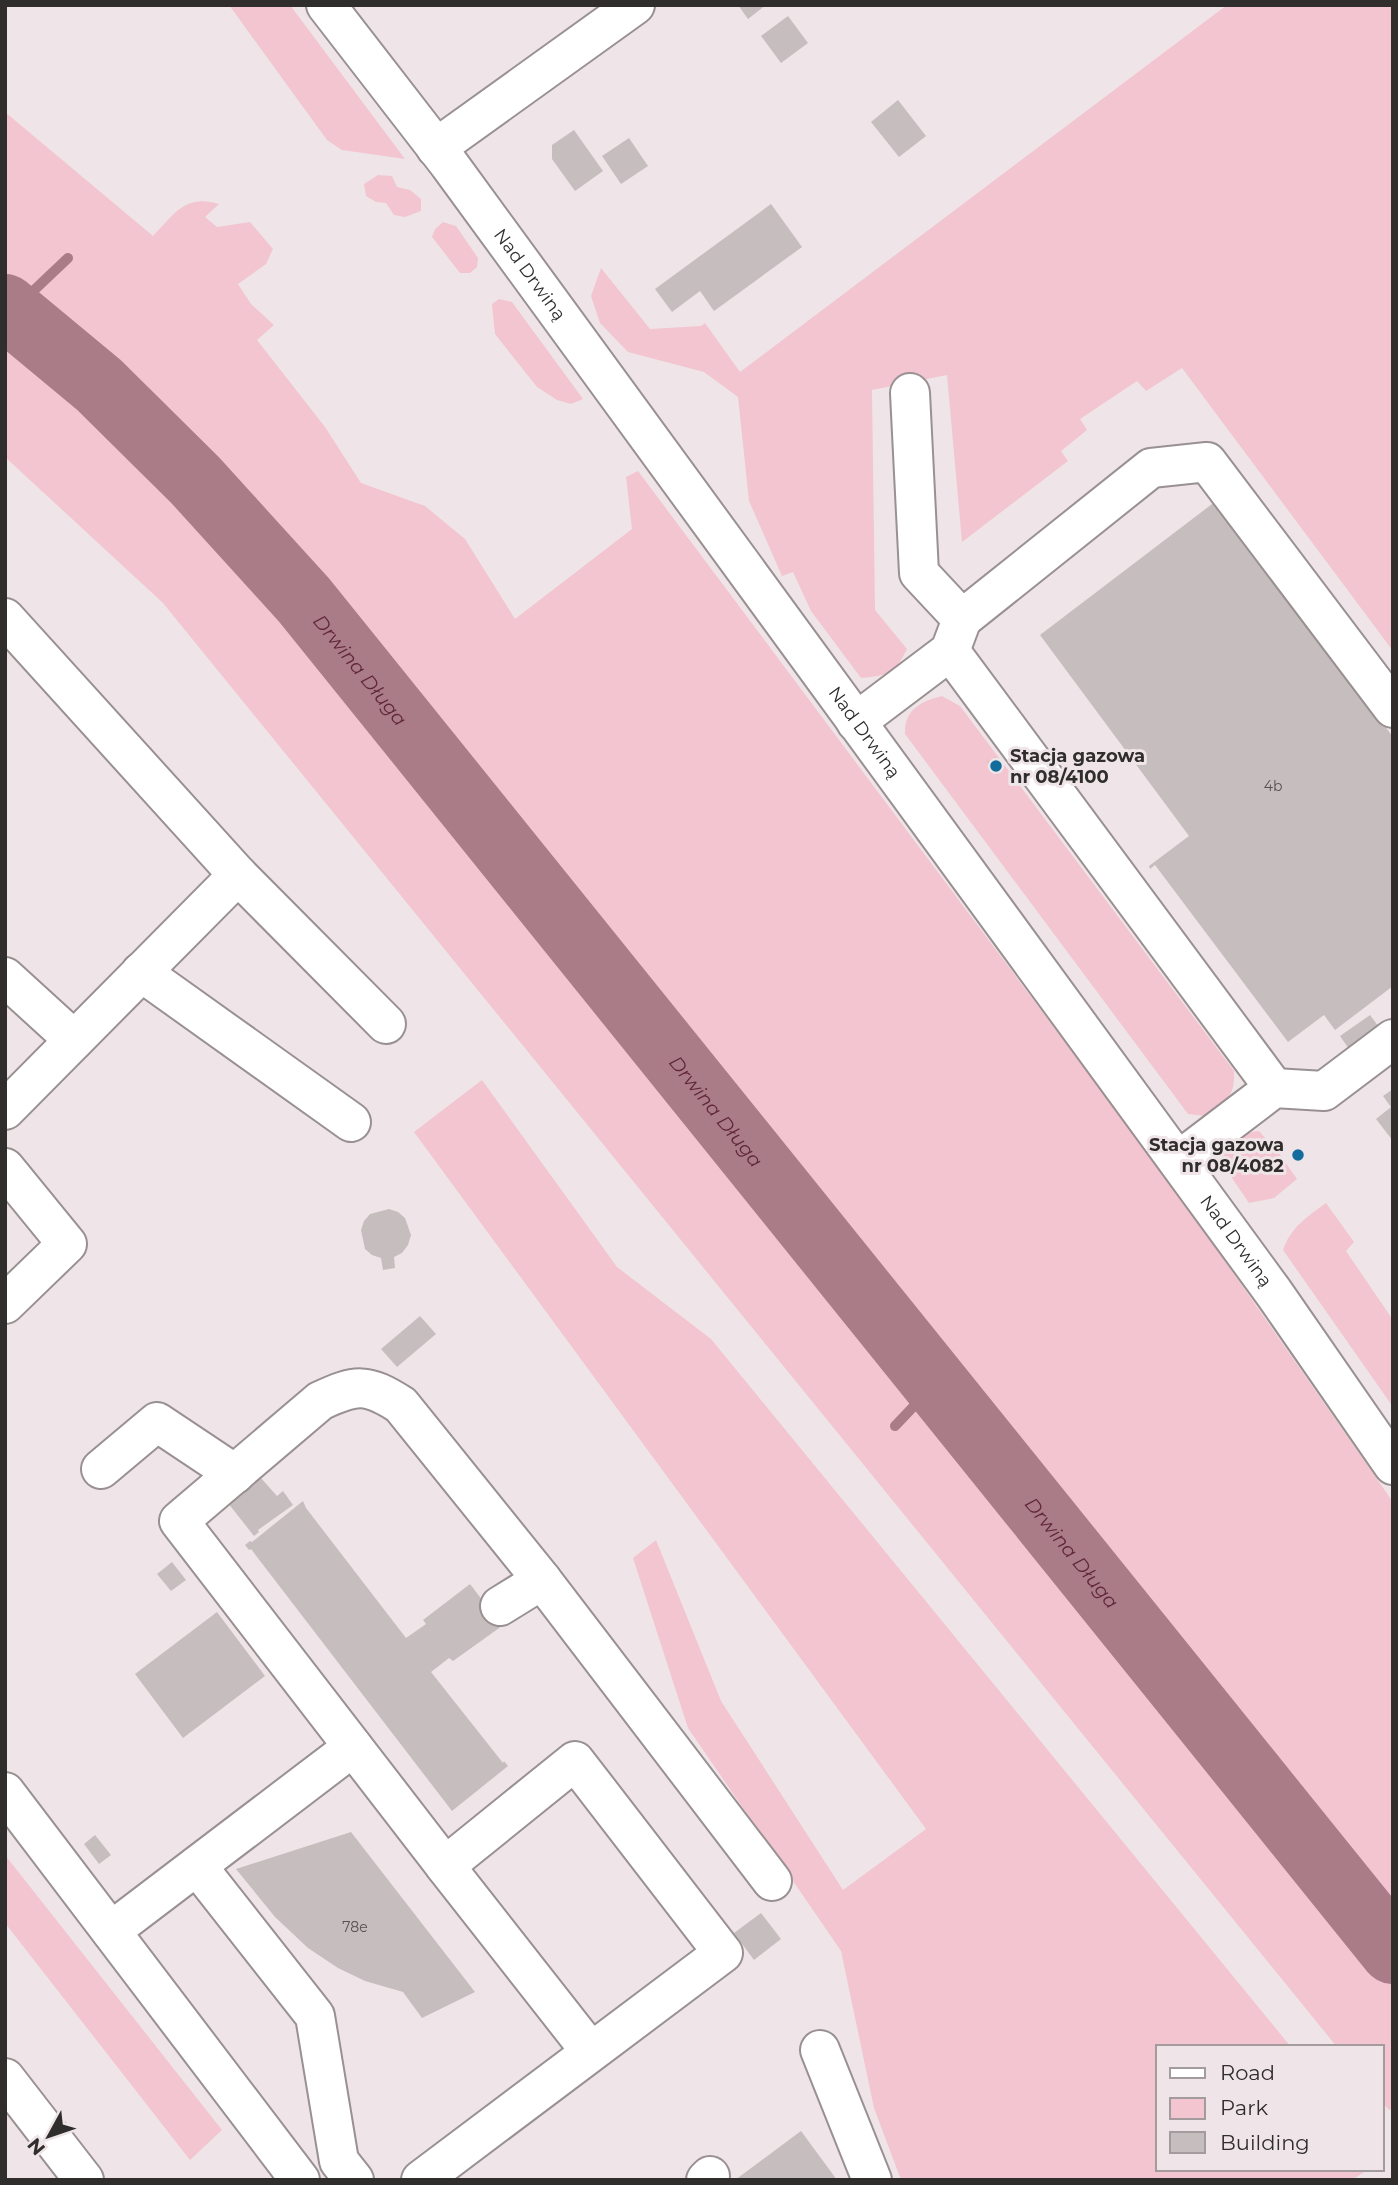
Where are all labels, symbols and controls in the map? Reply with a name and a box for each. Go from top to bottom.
street label: Nad Drwiną [489,224,571,325]
water label: Drwina Długa [308,610,412,730]
street label: Nad Drwiną [824,682,905,783]
place label: Stacja gazowa nr 08/4100 [1010,745,1145,788]
marker: Stacja gazowa nr 08/4100 [988,758,1004,774]
house number: 4b [1264,777,1282,795]
water label: Drwina Długa [664,1051,768,1172]
place label: Stacja gazowa nr 08/4082 [1149,1134,1284,1177]
marker: Stacja gazowa nr 08/4082 [1290,1147,1306,1163]
street label: Nad Drwiną [1195,1191,1277,1291]
water label: Drwina Długa [1020,1493,1123,1613]
house number: 78e [342,1918,368,1936]
legend [1156,2045,1384,2171]
text: Road [1220,2060,1275,2085]
text: Park [1220,2095,1268,2120]
north arrow [14,2101,84,2171]
text: Building [1220,2130,1310,2155]
text: N [23,2133,50,2160]

